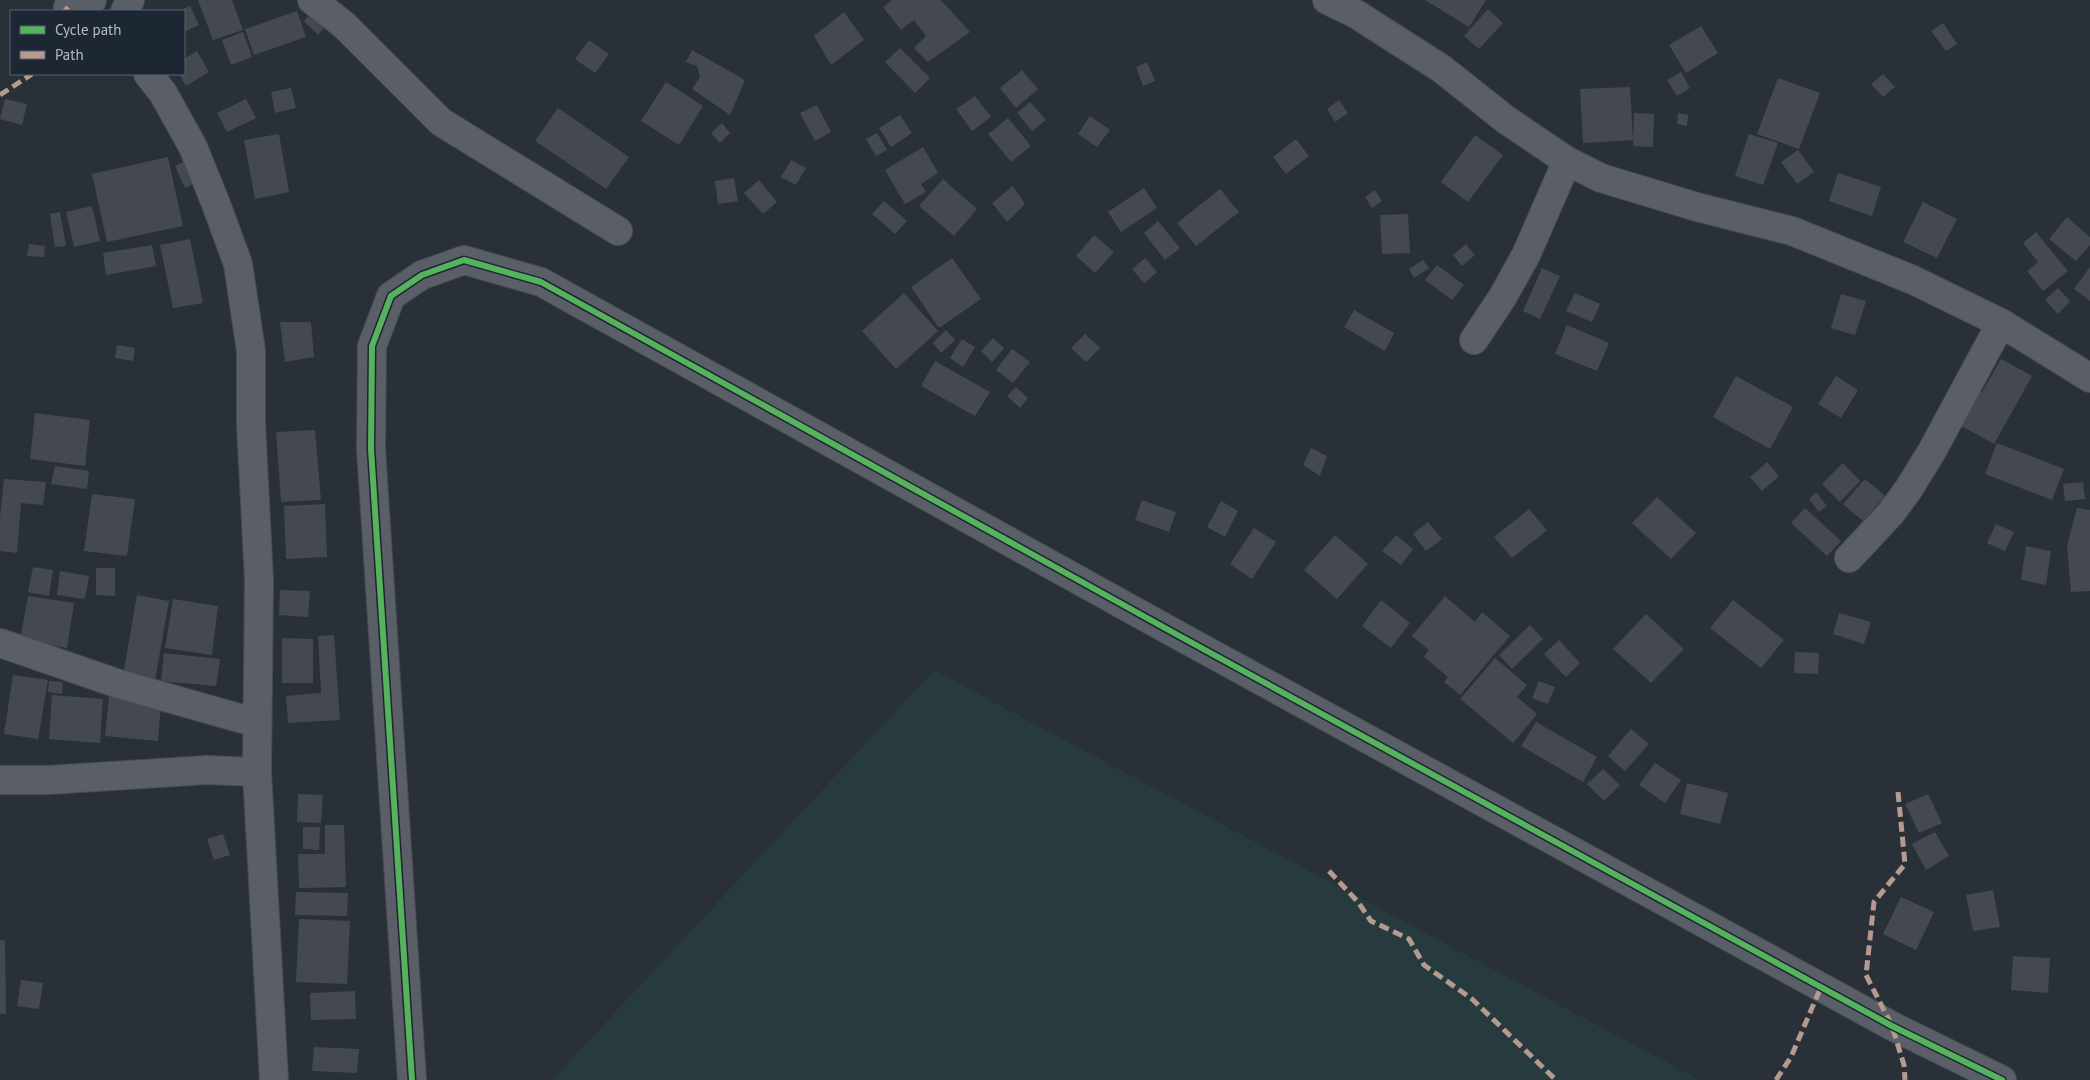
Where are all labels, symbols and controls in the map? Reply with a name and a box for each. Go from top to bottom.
legend [10,10,185,75]
text: Cycle path [55,20,121,39]
text: Path [55,45,84,64]

